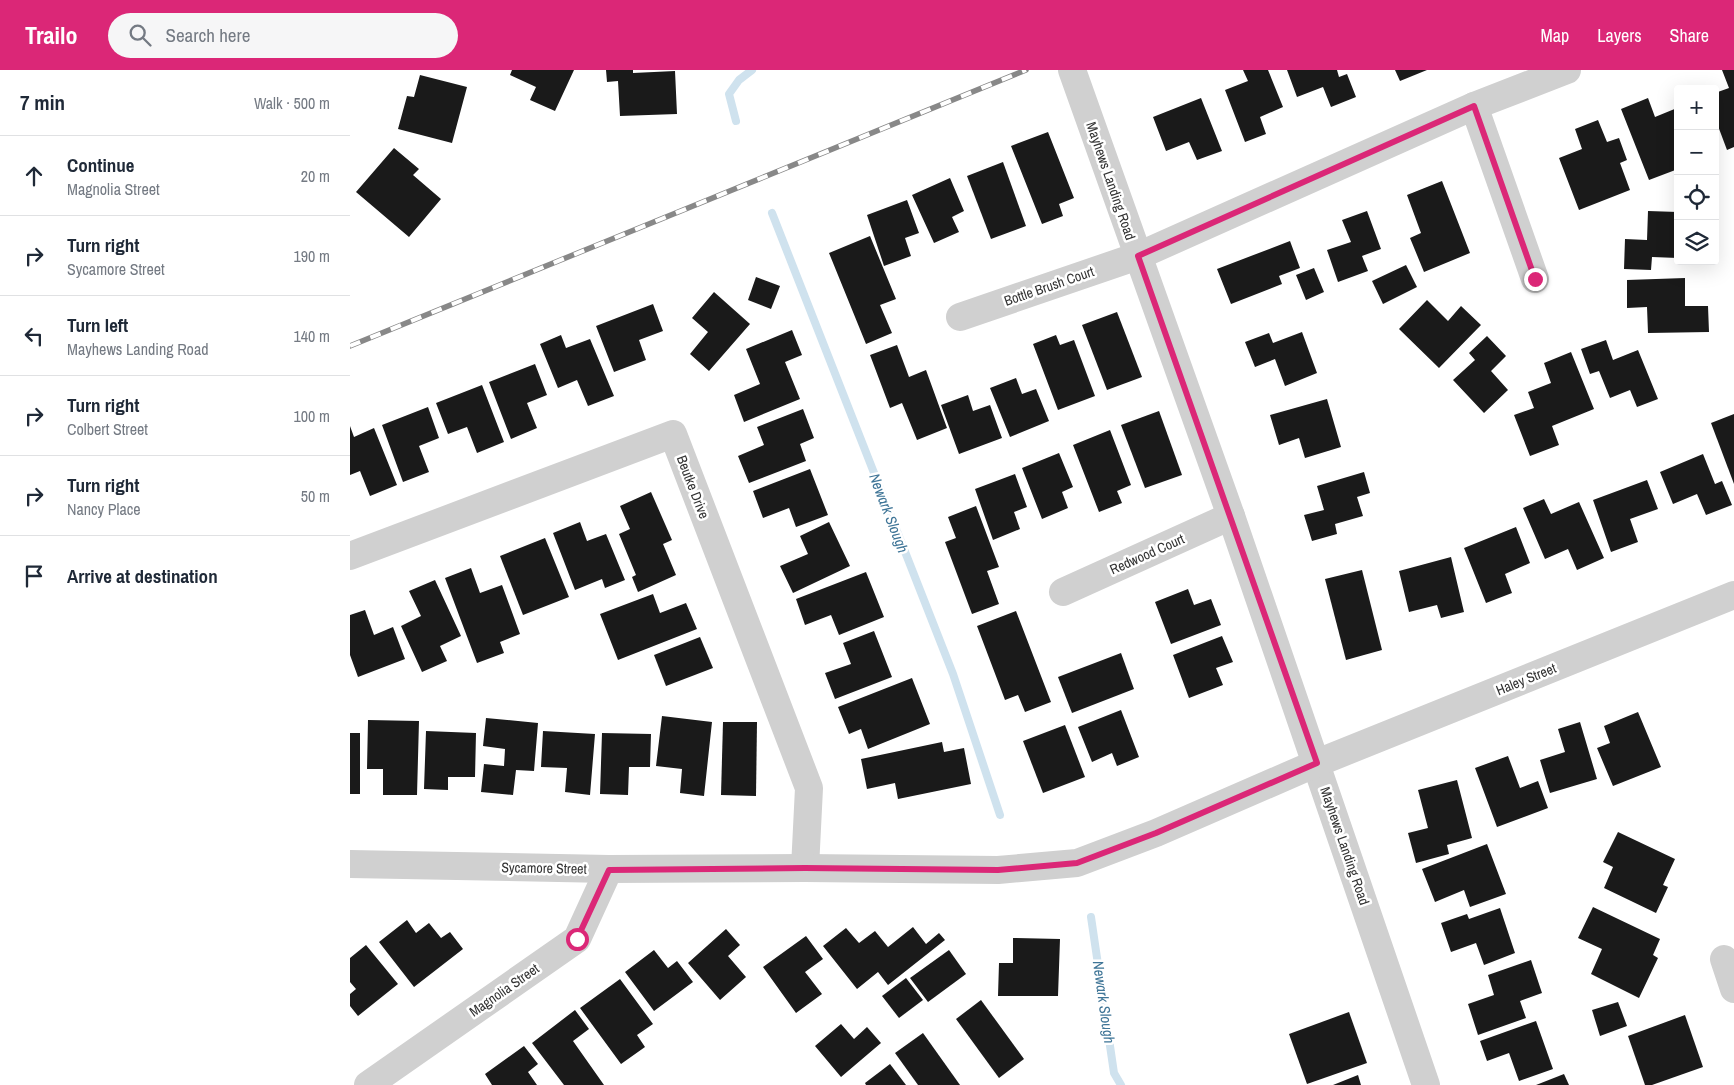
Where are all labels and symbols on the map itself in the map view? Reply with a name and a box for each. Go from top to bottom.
street label: Mayhews Landing Road [1082,120,1140,242]
street label: Bottle Brush Court [1002,262,1096,310]
route end [1524,268,1547,291]
street label: Beutke Drive [673,453,713,521]
water label: Newark Slough [864,470,914,556]
street label: Redwood Court [1107,530,1187,578]
street label: Haley Street [1493,659,1559,699]
street label: Mayhews Landing Road [1316,785,1374,907]
street label: Sycamore Street [501,858,587,878]
route start [566,928,589,951]
street label: Magnolia Street [466,959,542,1021]
water label: Newark Slough [1088,959,1120,1045]

